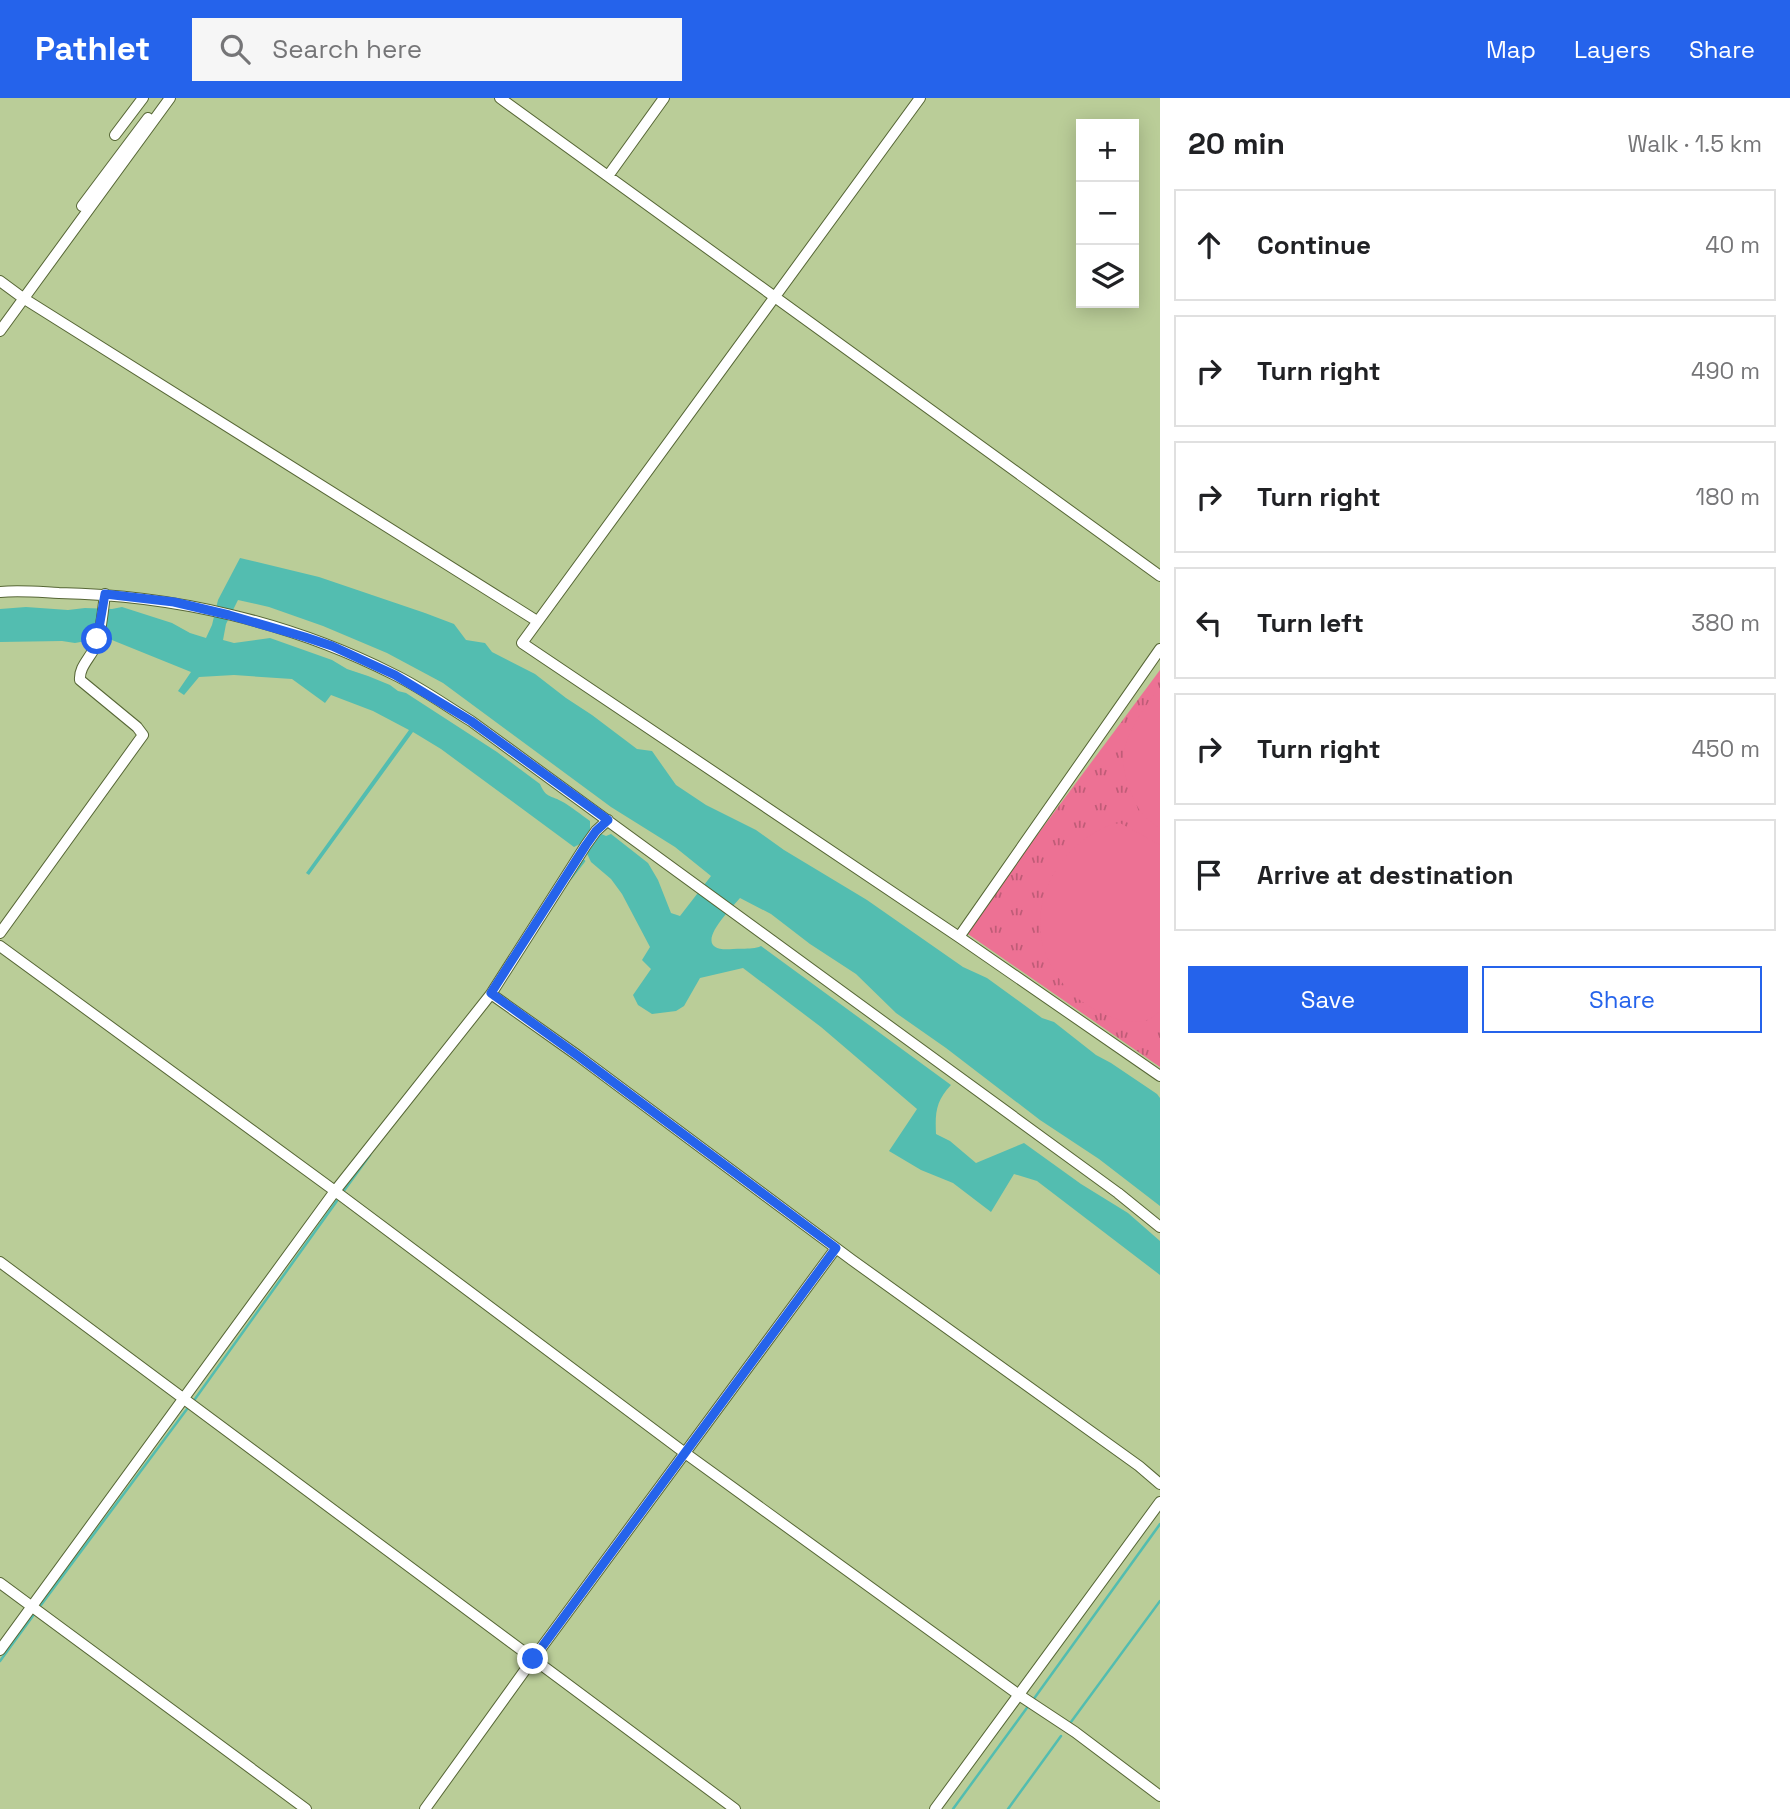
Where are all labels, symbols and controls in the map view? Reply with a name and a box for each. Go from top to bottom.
search box [192,18,682,81]
text: Pathlet [35,28,150,70]
icon: search [216,30,254,68]
text: Search here [272,32,422,66]
text: Map [1486,34,1536,65]
text: Layers [1574,34,1651,65]
text: Share [1689,34,1755,65]
map controls [1076,119,1139,308]
button: + [1076,119,1139,182]
text: 20 min [1188,124,1285,163]
text: Walk · 1.5 km [1627,129,1762,159]
button: − [1076,182,1139,245]
icon: ahead [1190,226,1228,264]
text: Continue [1257,228,1371,262]
text: 40 m [1705,230,1760,260]
button: layers [1076,245,1139,308]
icon: right [1190,352,1228,390]
text: Turn right [1257,354,1381,388]
text: 490 m [1691,356,1760,386]
icon: right [1190,478,1228,516]
text: Turn right [1257,480,1381,514]
text: 180 m [1696,482,1760,512]
icon: left [1190,604,1228,642]
text: Turn left [1257,606,1364,640]
text: 380 m [1691,608,1760,638]
route start [81,623,112,654]
icon: right [1190,730,1228,768]
text: Turn right [1257,732,1381,766]
text: 450 m [1691,734,1760,764]
icon: arrive [1190,856,1228,894]
text: Arrive at destination [1257,858,1514,892]
button: Save [1188,966,1468,1033]
button: Share [1482,966,1762,1033]
route end [517,1643,548,1674]

